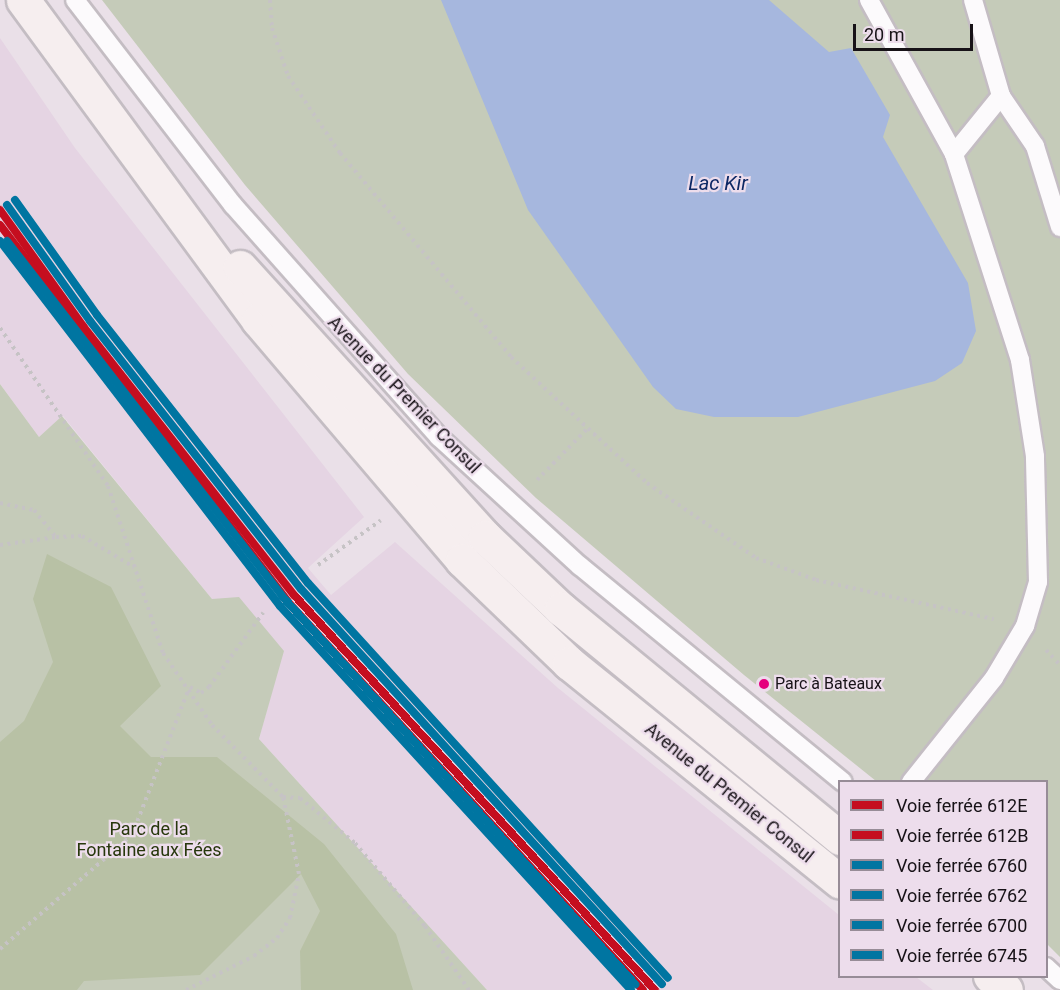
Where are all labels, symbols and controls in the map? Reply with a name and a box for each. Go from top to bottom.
scale bar [856,12,976,50]
text: 20 m [864,24,904,45]
water label: Lac Kir [688,171,748,195]
street label: Avenue du Premier Consul [323,312,485,478]
place label: Parc à Bateaux [775,674,882,694]
marker: Parc à Bateaux [758,678,770,690]
street label: Avenue du Premier Consul [640,718,818,868]
legend [838,780,1048,978]
text: Voie ferrée 612E [896,795,1027,816]
park label: Parc de la Fontaine aux Fées [76,819,222,862]
text: Voie ferrée 612B [896,825,1028,846]
text: Voie ferrée 6760 [896,855,1027,876]
text: Voie ferrée 6762 [896,885,1027,906]
text: Voie ferrée 6700 [896,915,1027,936]
text: Voie ferrée 6745 [896,945,1027,966]

